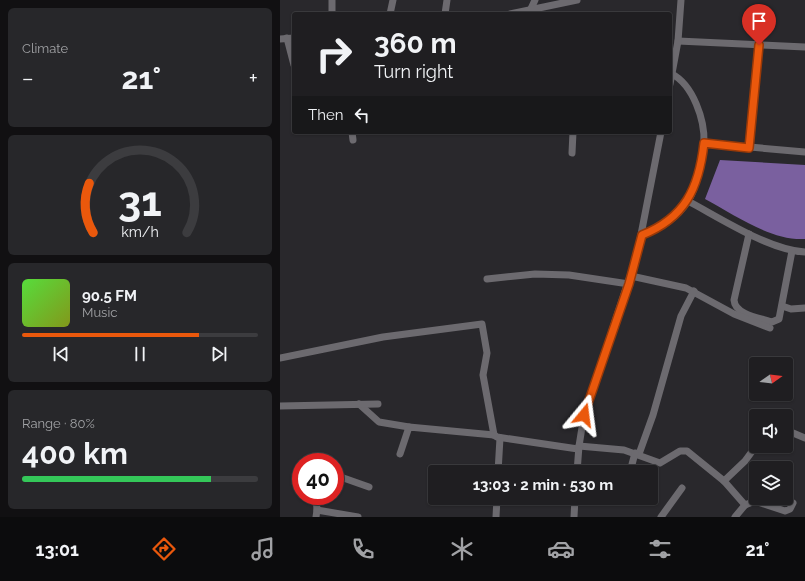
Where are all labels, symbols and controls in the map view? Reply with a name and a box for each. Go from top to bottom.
pin [742,4,776,45]
icon: arrive [748,10,770,32]
text: 360 m [374,27,457,60]
icon: right [308,28,360,80]
text: Climate [22,41,68,56]
text: 21° [122,61,161,96]
text: Turn right [374,61,453,82]
text: − [22,65,34,91]
text: + [249,65,258,91]
icon: left [351,104,373,126]
text: Then [308,106,343,124]
text: 31 [118,177,162,226]
text: km/h [121,223,159,239]
text: 90.5 FM [82,287,137,305]
text: Music [82,305,117,320]
icon: previous [50,343,72,365]
icon: pause [129,343,151,365]
icon: next [208,343,230,365]
north arrow [749,357,793,401]
map controls [749,357,793,505]
position arrow [563,394,605,436]
button: sound [749,409,793,453]
text: Range · 80% [22,416,95,431]
text: 400 km [22,436,128,471]
speed limit sign: 40 [292,453,344,505]
button: layers [749,461,793,505]
text: 13:03 · 2 min · 530 m [473,476,613,494]
icon: directions [150,535,178,563]
icon: music [249,535,277,563]
icon: phone [349,535,377,563]
icon: climate [448,535,476,563]
icon: car [547,535,575,563]
icon: filters [646,535,674,563]
text: 13:01 [36,539,79,560]
text: 21° [746,539,769,560]

